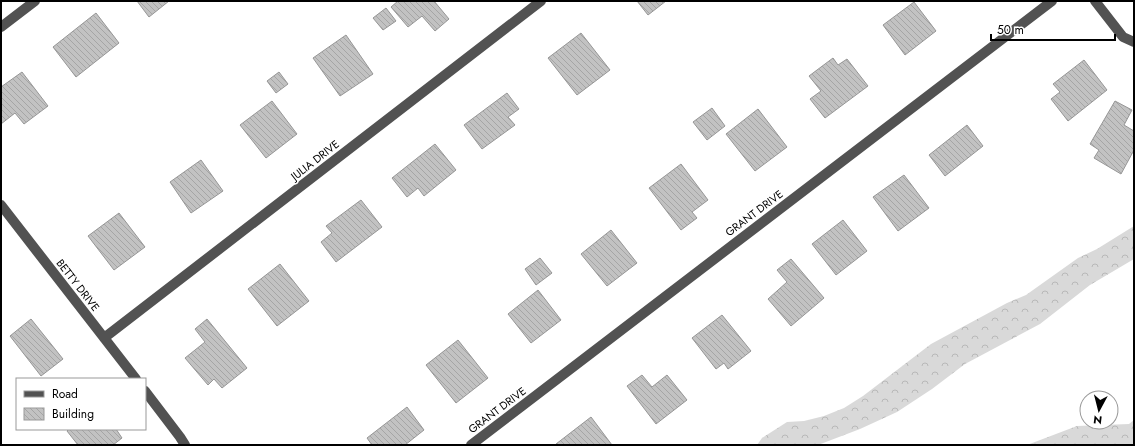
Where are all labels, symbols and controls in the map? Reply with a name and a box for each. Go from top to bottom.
scale bar [991,16,1115,42]
text: 50 m [997,21,1024,39]
street label: JULIA DRIVE [286,136,343,185]
street label: GRANT DRIVE [722,186,786,240]
street label: BETTY DRIVE [53,256,103,314]
legend [16,378,146,430]
street label: GRANT DRIVE [465,383,529,437]
text: Road [52,385,78,403]
north arrow [1079,390,1119,430]
text: Building [52,405,94,423]
text: N [1092,411,1103,428]

